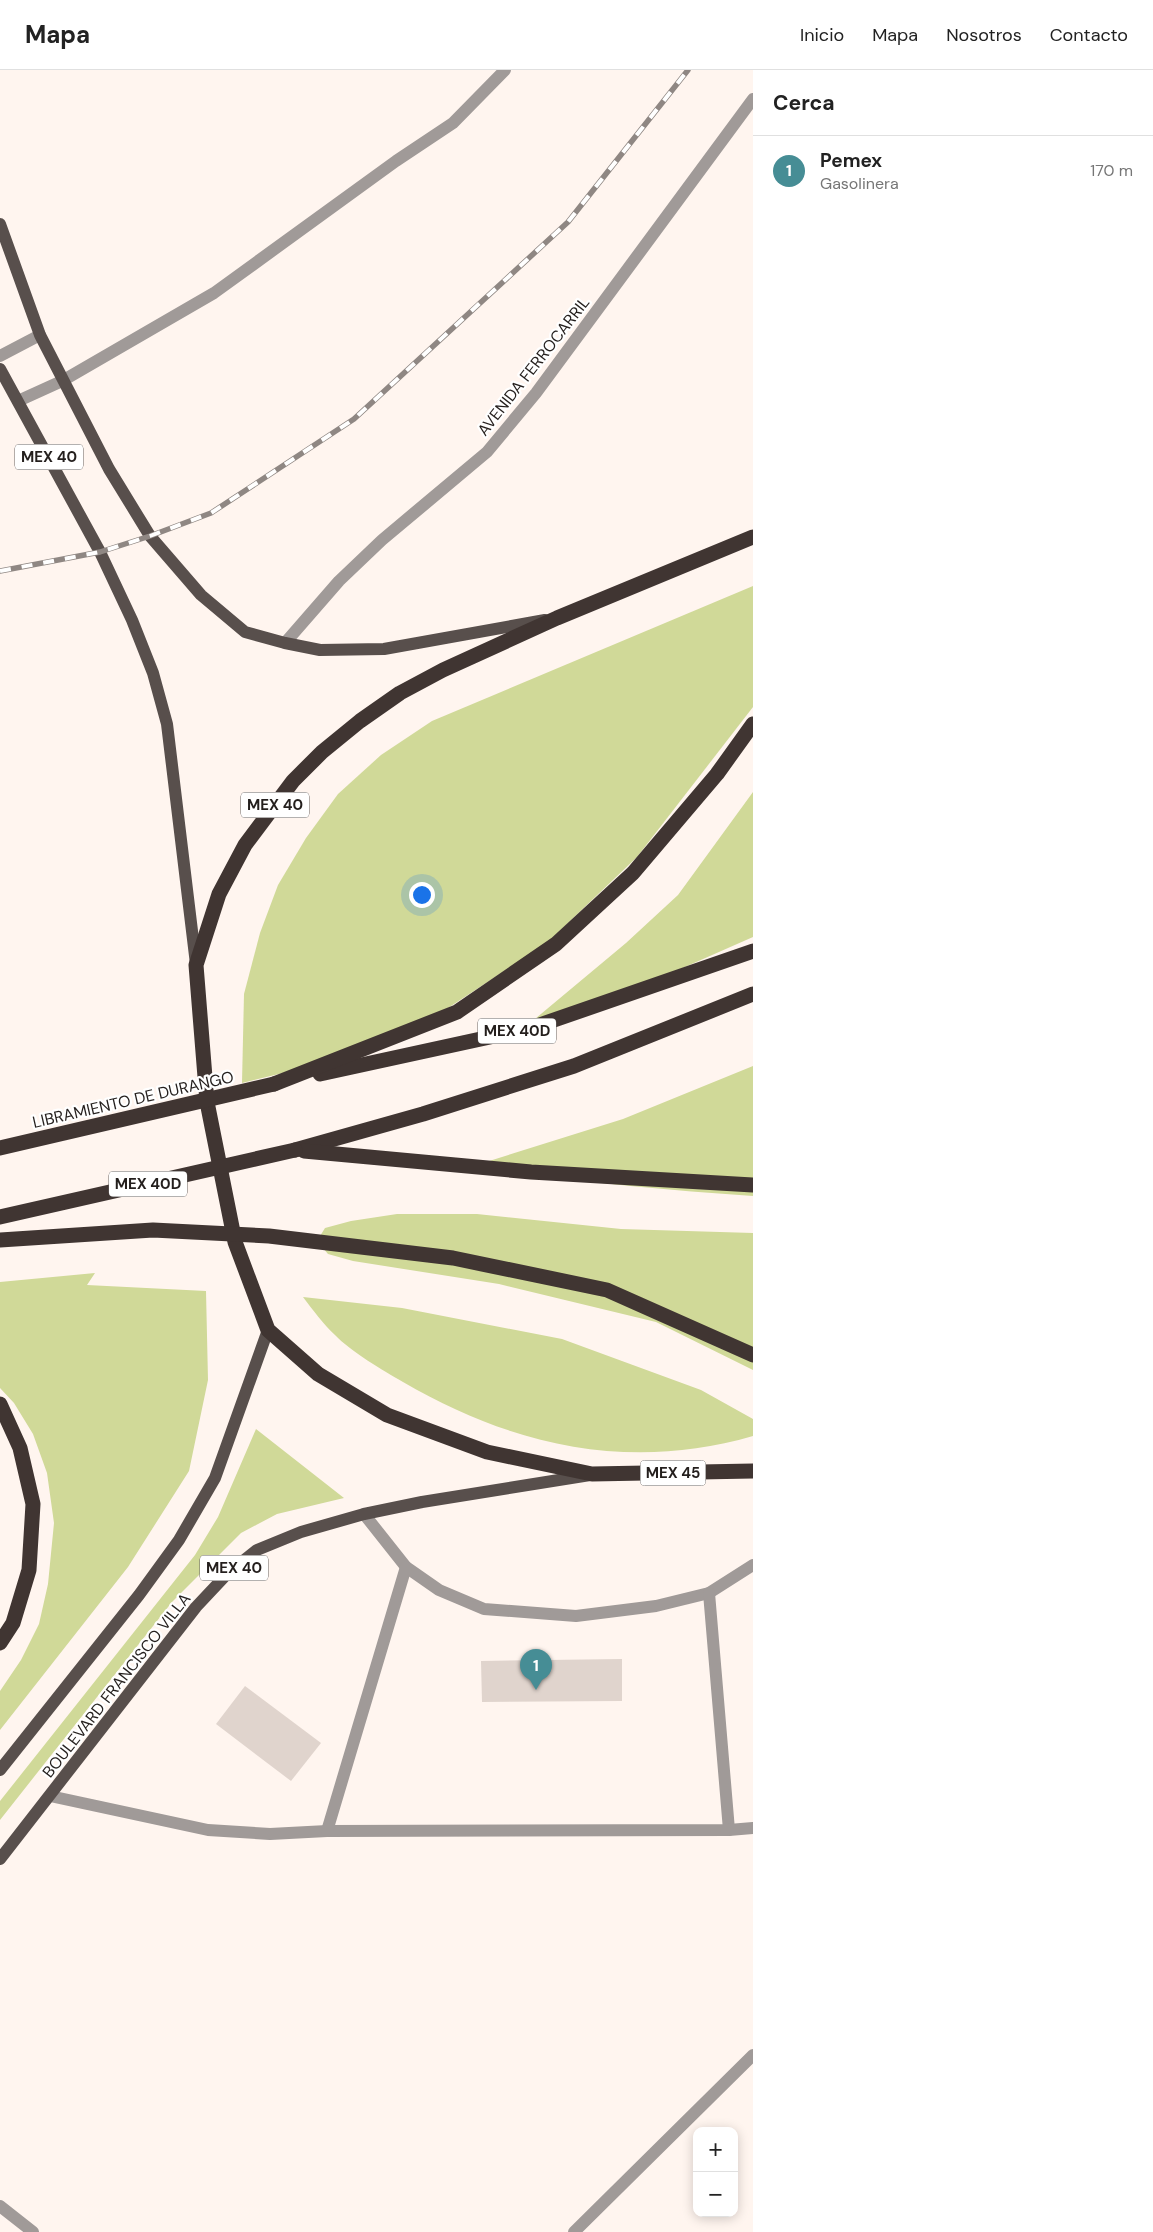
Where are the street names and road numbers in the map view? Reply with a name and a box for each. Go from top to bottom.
street label: AVENIDA FERROCARRIL [473,293,594,440]
road number: MEX 40 [15,444,83,470]
road number: MEX 40 [241,792,309,818]
road number: MEX 40D [478,1018,556,1044]
street label: LIBRAMIENTO DE DURANGO [30,1066,236,1133]
road number: MEX 40D [109,1172,187,1196]
road number: MEX 45 [640,1460,706,1486]
road number: MEX 40 [200,1556,268,1580]
street label: BOULEVARD FRANCISCO VILLA [38,1588,195,1782]

